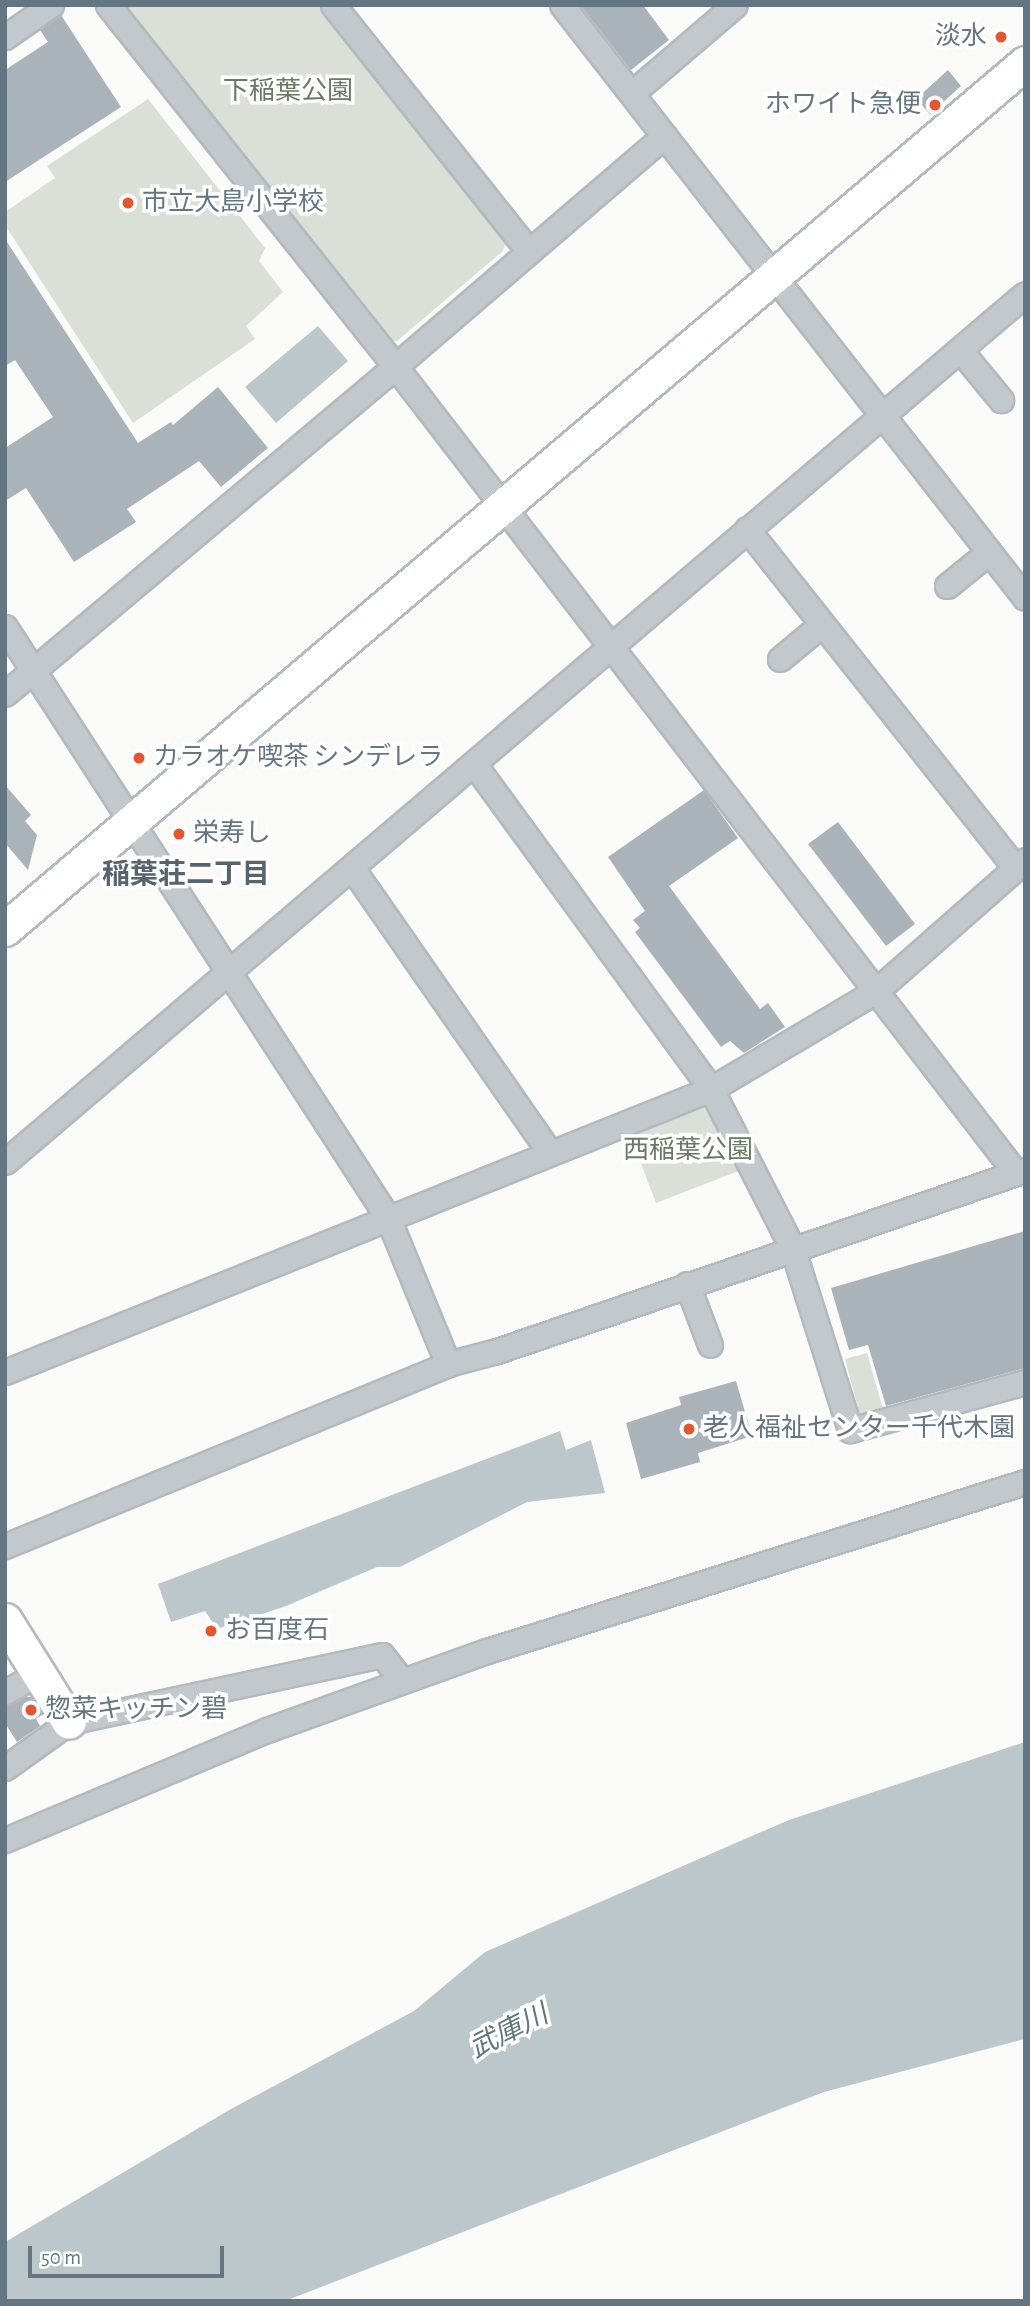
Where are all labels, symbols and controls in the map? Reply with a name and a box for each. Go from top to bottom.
place label: 淡水 [935,21,987,53]
marker: 淡水 [993,29,1009,45]
park label: 下稲葉公園 [223,76,353,108]
place label: ホワイト急便 [765,89,921,121]
marker: ホワイト急便 [927,97,943,113]
place label: 市立大島小学校 [142,187,324,219]
marker: 市立大島小学校 [120,195,136,211]
place label: カラオケ喫茶 シンデレラ [153,742,443,774]
marker: カラオケ喫茶 シンデレラ [131,750,147,766]
place label: 栄寿し [193,818,271,850]
marker: 栄寿し [171,826,187,842]
district label: 稲葉荘二丁目 [102,858,270,892]
park label: 西稲葉公園 [623,1135,753,1167]
place label: 老人福祉センター千代木園 [703,1413,1015,1445]
marker: 老人福祉センター千代木園 [681,1421,697,1437]
place label: お百度石 [225,1615,329,1647]
marker: お百度石 [203,1623,219,1639]
place label: 惣菜キッチン碧 [45,1694,227,1726]
marker: 惣菜キッチン碧 [23,1702,39,1718]
water label: 武庫川 [464,1998,554,2066]
scale bar [32,2232,228,2276]
text: 50 m [41,2247,81,2268]

